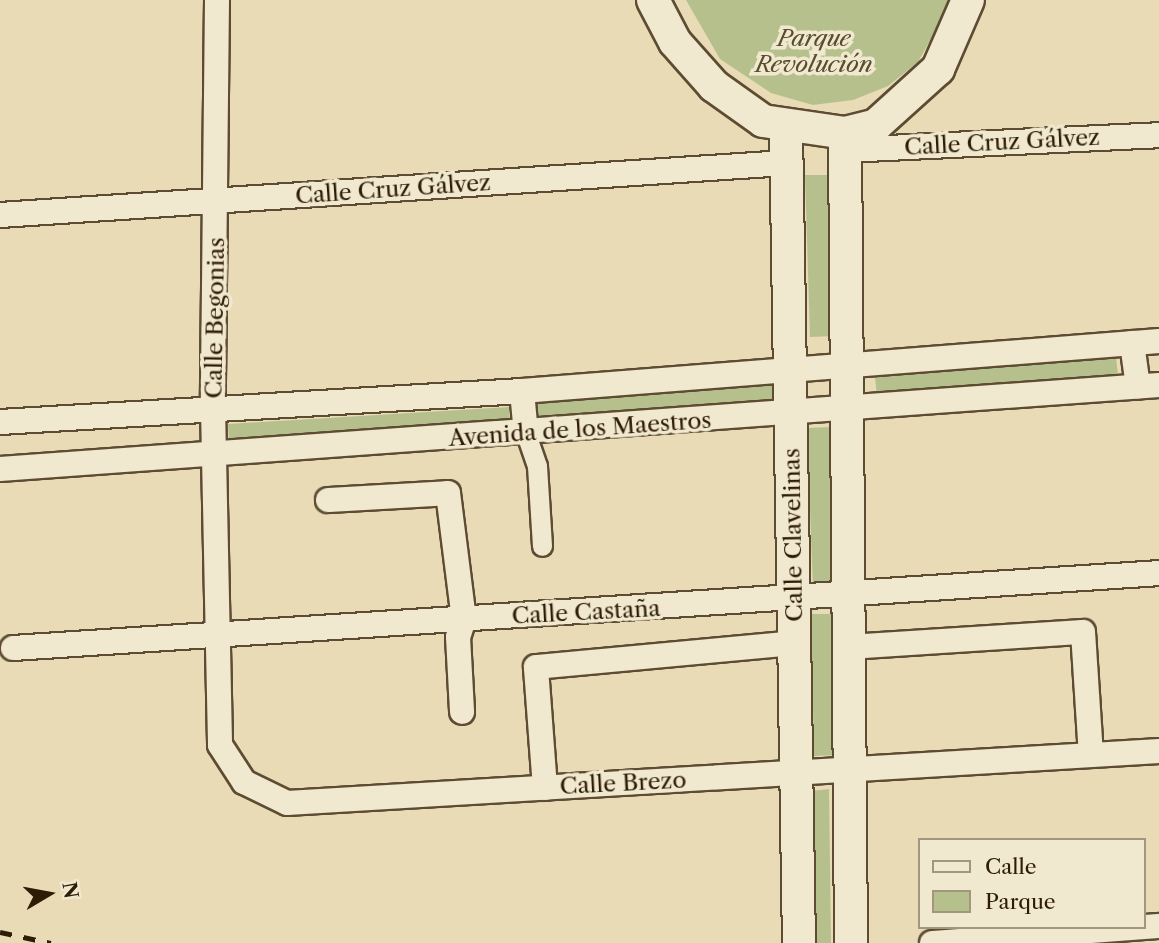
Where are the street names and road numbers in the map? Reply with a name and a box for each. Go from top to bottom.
street label: Calle Cruz Gálvez [903,123,1101,161]
street label: Calle Cruz Gálvez [294,168,492,210]
street label: Calle Begonias [200,237,230,399]
street label: Avenida de los Maestros [448,406,712,452]
street label: Calle Clavelinas [778,448,808,622]
street label: Calle Castaña [511,594,661,630]
street label: Calle Brezo [559,766,687,800]

